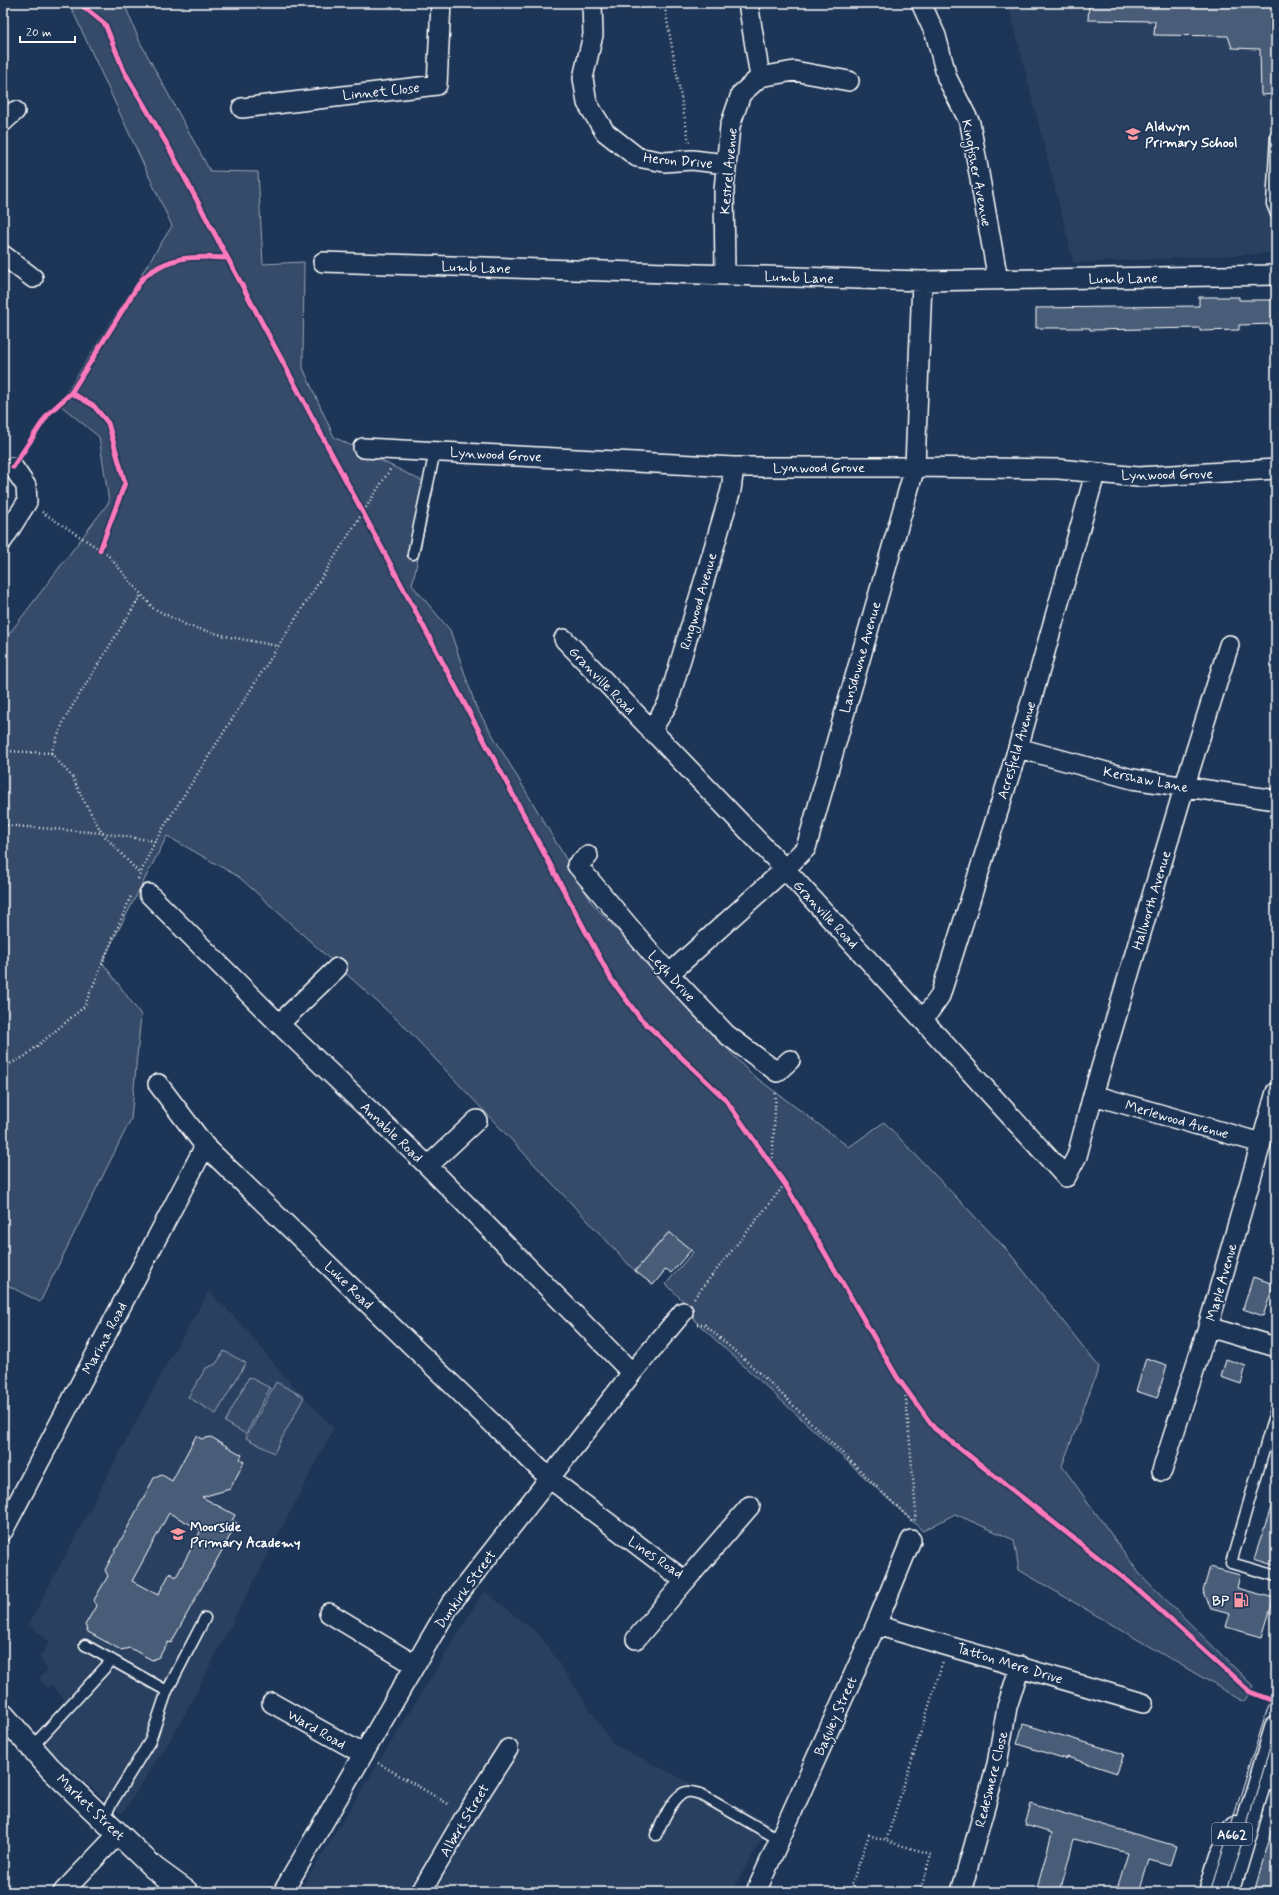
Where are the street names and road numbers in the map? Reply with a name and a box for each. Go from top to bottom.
street label: Linnet Close [342,79,421,105]
street label: Kingfisher Avenue [956,118,995,228]
street label: Kestrel Avenue [716,127,742,215]
street label: Heron Drive [642,149,713,173]
street label: Lumb Lane [441,258,511,278]
street label: Lumb Lane [764,268,834,288]
street label: Lumb Lane [1088,269,1158,289]
street label: Lynwood Grove [450,444,542,466]
street label: Lynwood Grove [773,459,865,477]
street label: Lynwood Grove [1121,465,1213,485]
street label: Ringwood Avenue [676,551,722,652]
street label: Lansdowne Avenue [836,599,886,715]
street label: Granville Road [564,643,638,718]
street label: Acresfield Avenue [994,699,1040,801]
street label: Kershaw Lane [1102,763,1190,797]
street label: Hallworth Avenue [1128,848,1176,952]
street label: Granville Road [789,877,862,953]
street label: Legh Drive [642,947,699,1007]
street label: Merlewood Avenue [1123,1097,1231,1143]
street label: Annable Road [356,1098,426,1167]
street label: Maple Avenue [1202,1241,1242,1323]
street label: Luke Road [320,1258,377,1313]
street label: Marina Road [78,1299,131,1378]
street label: Lines Road [624,1533,687,1583]
street label: Dunkirk Street [431,1546,501,1633]
street label: Tatton Mere Drive [954,1639,1065,1689]
street label: Baguley Street [810,1674,863,1760]
street label: Ward Road [284,1706,349,1754]
street label: Redesmere Close [971,1729,1013,1829]
street label: Market Street [52,1771,128,1845]
street label: Albert Street [436,1780,494,1860]
road number: A662 [1212,1823,1252,1845]

